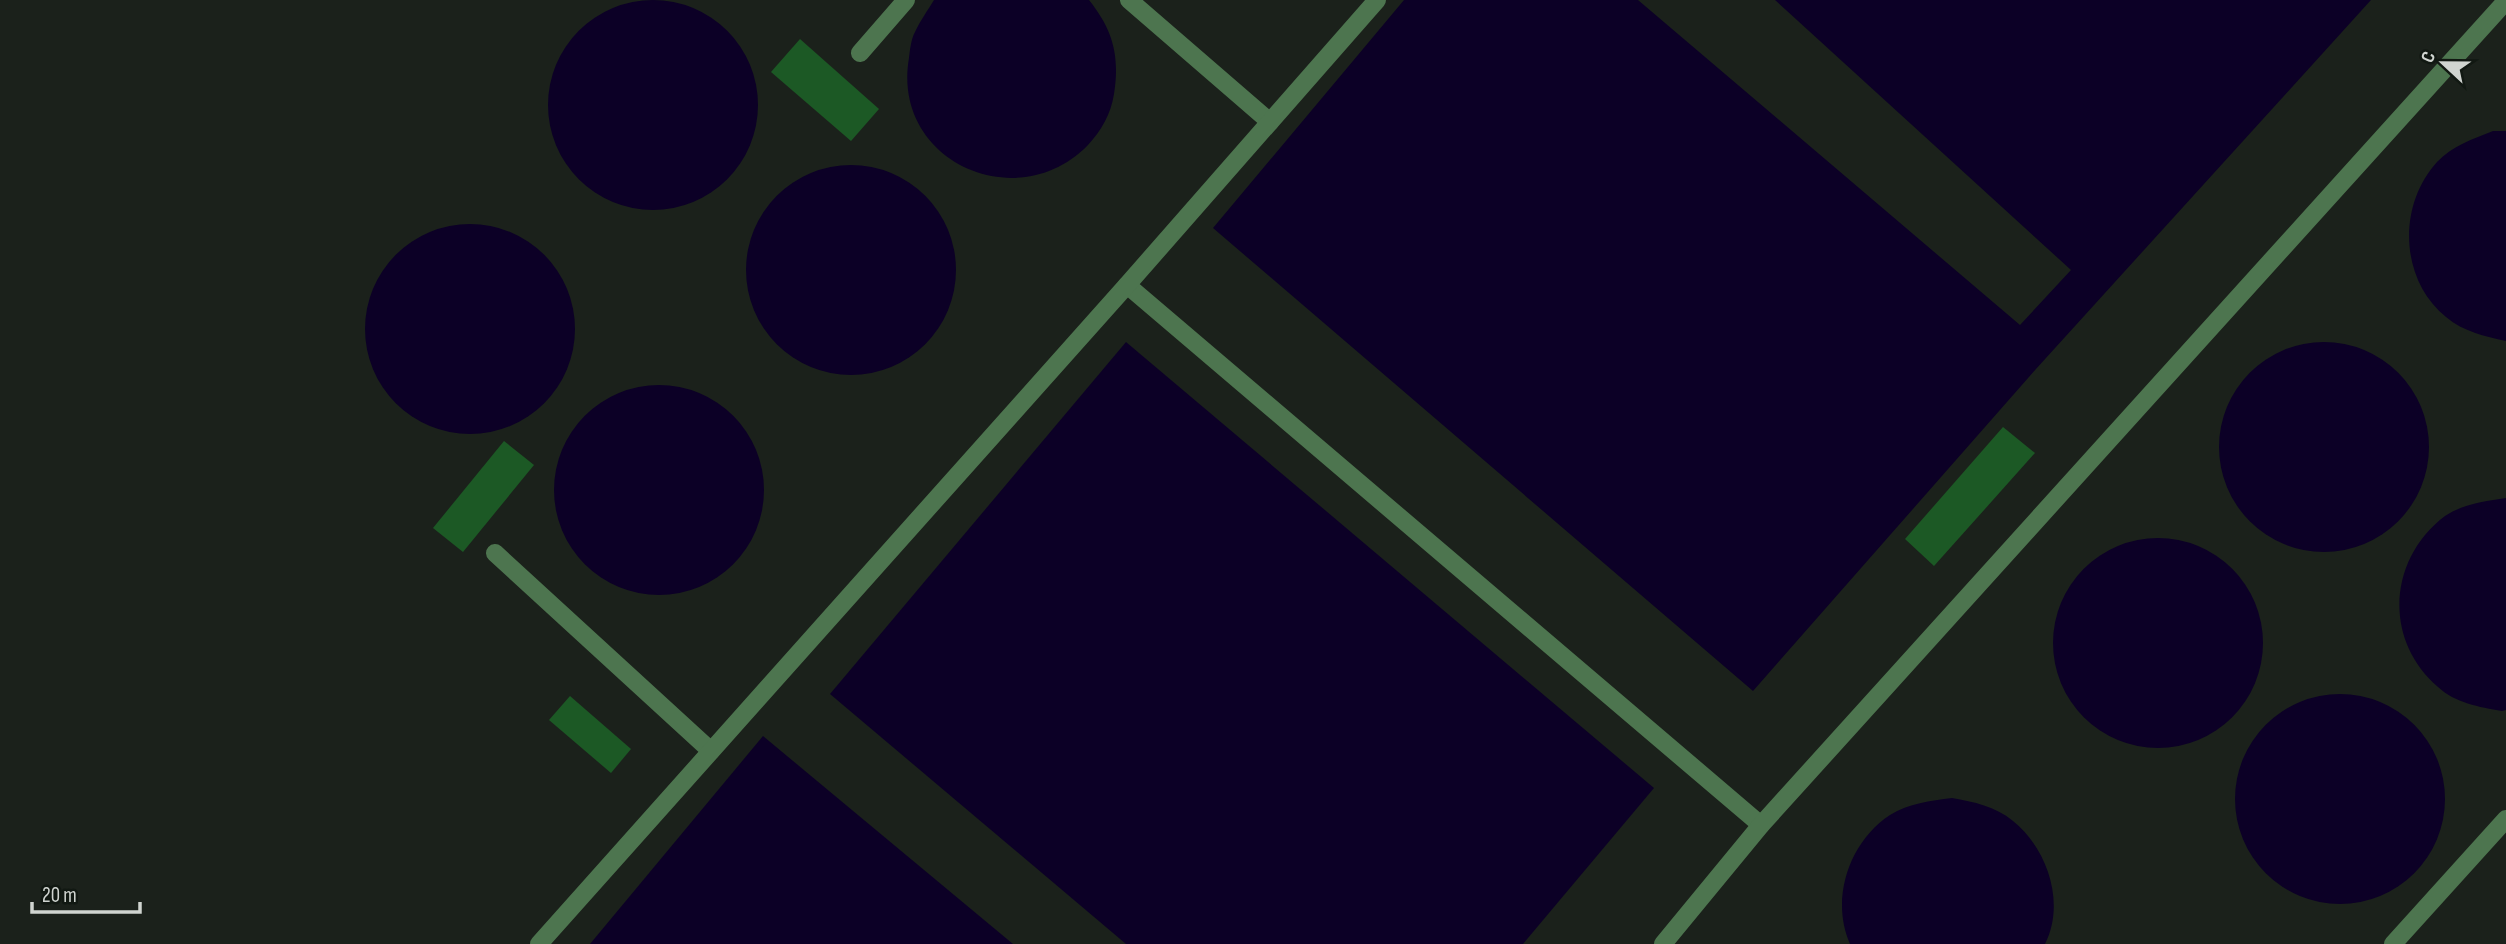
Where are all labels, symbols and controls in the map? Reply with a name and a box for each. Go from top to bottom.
north arrow [2408,28,2478,98]
text: С [2416,48,2441,66]
scale bar [32,870,140,914]
text: 20 m [42,883,77,908]

